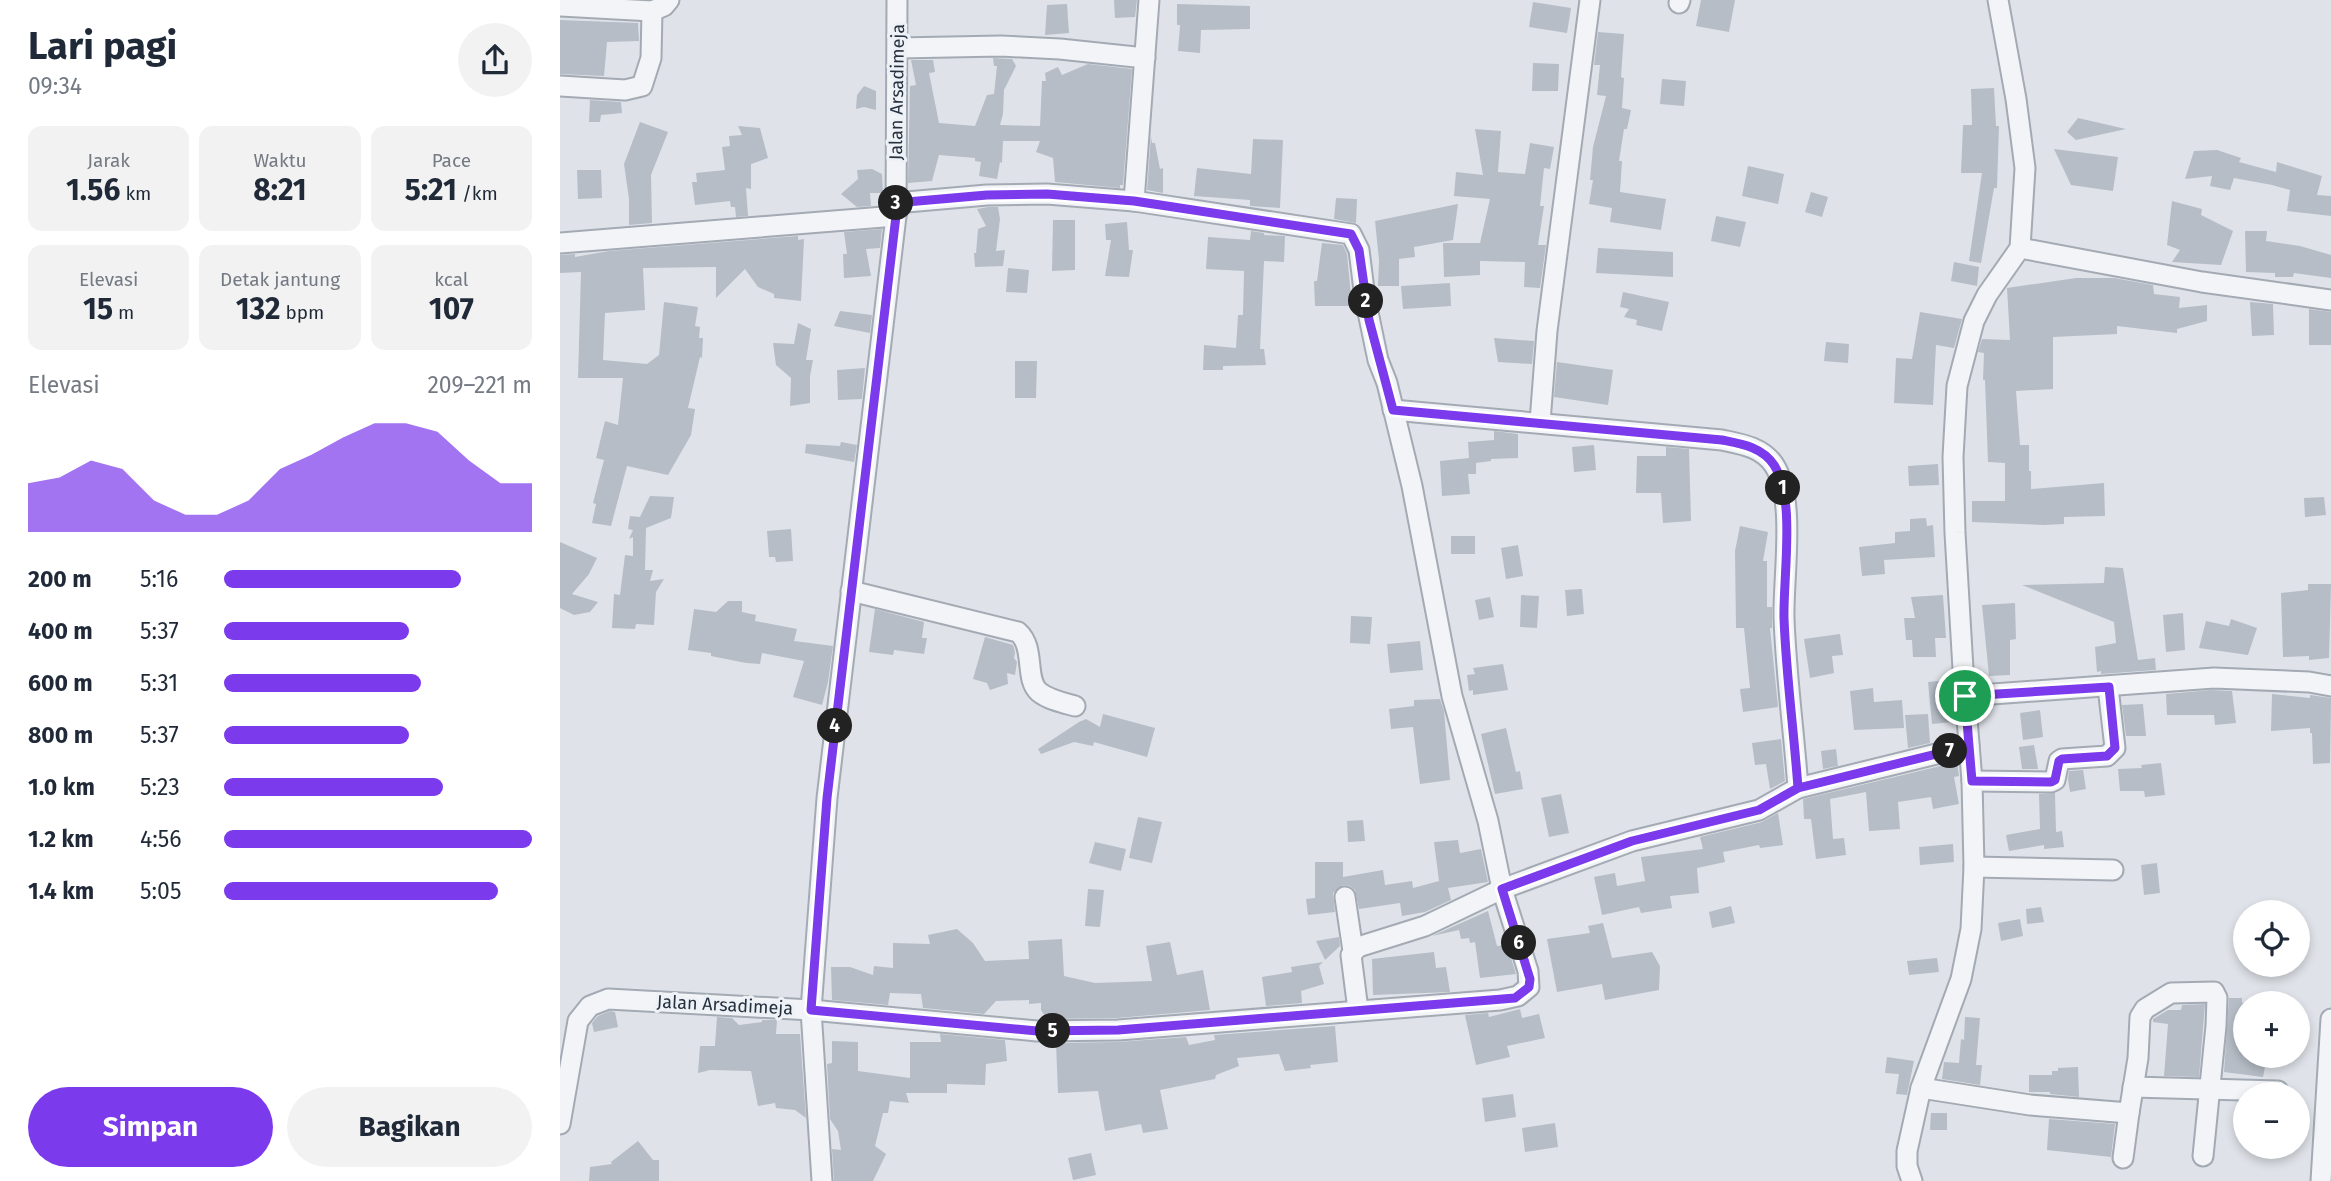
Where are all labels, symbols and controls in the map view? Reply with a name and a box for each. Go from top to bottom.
text: Lari pagi [28,23,177,69]
button: share [458,23,532,97]
street label: Jalan Arsadimeja [885,24,909,160]
text: 09:34 [28,72,82,100]
text: Jarak [87,149,130,172]
text: Waktu [253,149,307,172]
text: Pace [432,149,471,172]
text: 1.56 [66,172,120,208]
text: 8:21 [253,172,307,208]
text: 5:21 [405,172,457,208]
text: km [120,182,151,205]
text: /km [457,182,498,205]
pin: 3 [878,186,914,220]
text: 3 [891,191,900,214]
text: Elevasi [79,268,138,291]
text: Detak jantung [220,268,340,291]
text: kcal [434,268,468,291]
pin: 2 [1348,284,1384,318]
text: 2 [1361,289,1370,312]
text: 15 [83,291,113,327]
text: 132 [236,291,280,327]
text: 107 [429,291,474,327]
text: m [113,301,134,324]
text: bpm [280,301,324,324]
text: Elevasi [28,371,100,399]
text: 209–221 m [427,371,532,399]
pin: 1 [1766,470,1800,505]
text: 1 [1778,476,1787,499]
text: 200 m [28,565,92,593]
text: 5:16 [140,565,178,593]
text: 400 m [28,617,93,645]
text: 5:37 [140,617,179,645]
pin [1935,666,1995,726]
text: 600 m [28,669,93,697]
text: 5:31 [140,669,178,697]
icon: arrive [1946,677,1984,715]
pin: 4 [818,708,852,744]
text: 4 [829,714,840,737]
text: 800 m [28,721,93,749]
text: 5:37 [140,721,179,749]
pin: 7 [1932,734,1968,768]
text: 7 [1945,739,1954,762]
text: 1.0 km [28,773,95,801]
text: 5:23 [140,773,180,801]
text: 1.2 km [28,825,94,853]
text: 4:56 [140,825,182,853]
text: 1.4 km [28,877,94,905]
text: 5:05 [140,877,181,905]
map controls [2233,900,2310,1159]
button: locate [2233,900,2310,977]
pin: 6 [1502,926,1536,960]
text: 6 [1513,931,1524,954]
street label: Jalan Arsadimeja [656,990,794,1020]
button: + [2233,991,2310,1068]
pin: 5 [1036,1014,1070,1048]
text: 5 [1047,1019,1058,1042]
button: − [2233,1082,2310,1159]
button: Simpan [28,1087,273,1167]
button: Bagikan [287,1087,532,1167]

